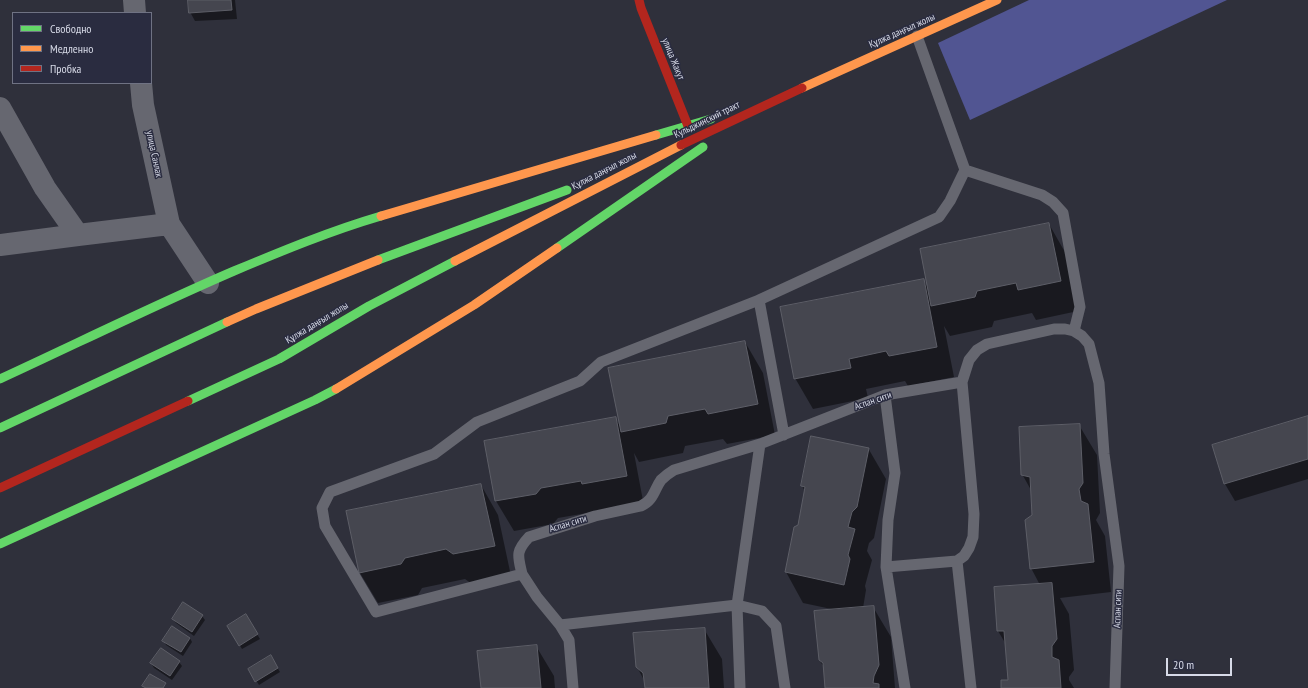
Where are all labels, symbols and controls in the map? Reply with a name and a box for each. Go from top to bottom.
street label: Құлжа даңғыл жолы [867,11,937,51]
legend [12,12,152,84]
text: Свободно [50,21,92,36]
street label: улица Жакут [659,36,687,82]
text: Медленно [50,41,93,56]
text: Пробка [50,61,81,76]
street label: Кульджинский тракт [672,99,742,141]
street label: улица Санлак [143,130,165,178]
street label: Құлжа даңғыл жолы [570,150,638,192]
street label: Құлжа даңғыл жолы [283,300,351,346]
street label: Аспан сити [853,389,893,413]
street label: Аспан сити [548,513,588,535]
street label: Аспан сити [1111,590,1125,628]
scale bar [1168,650,1234,676]
text: 20 m [1173,657,1194,672]

